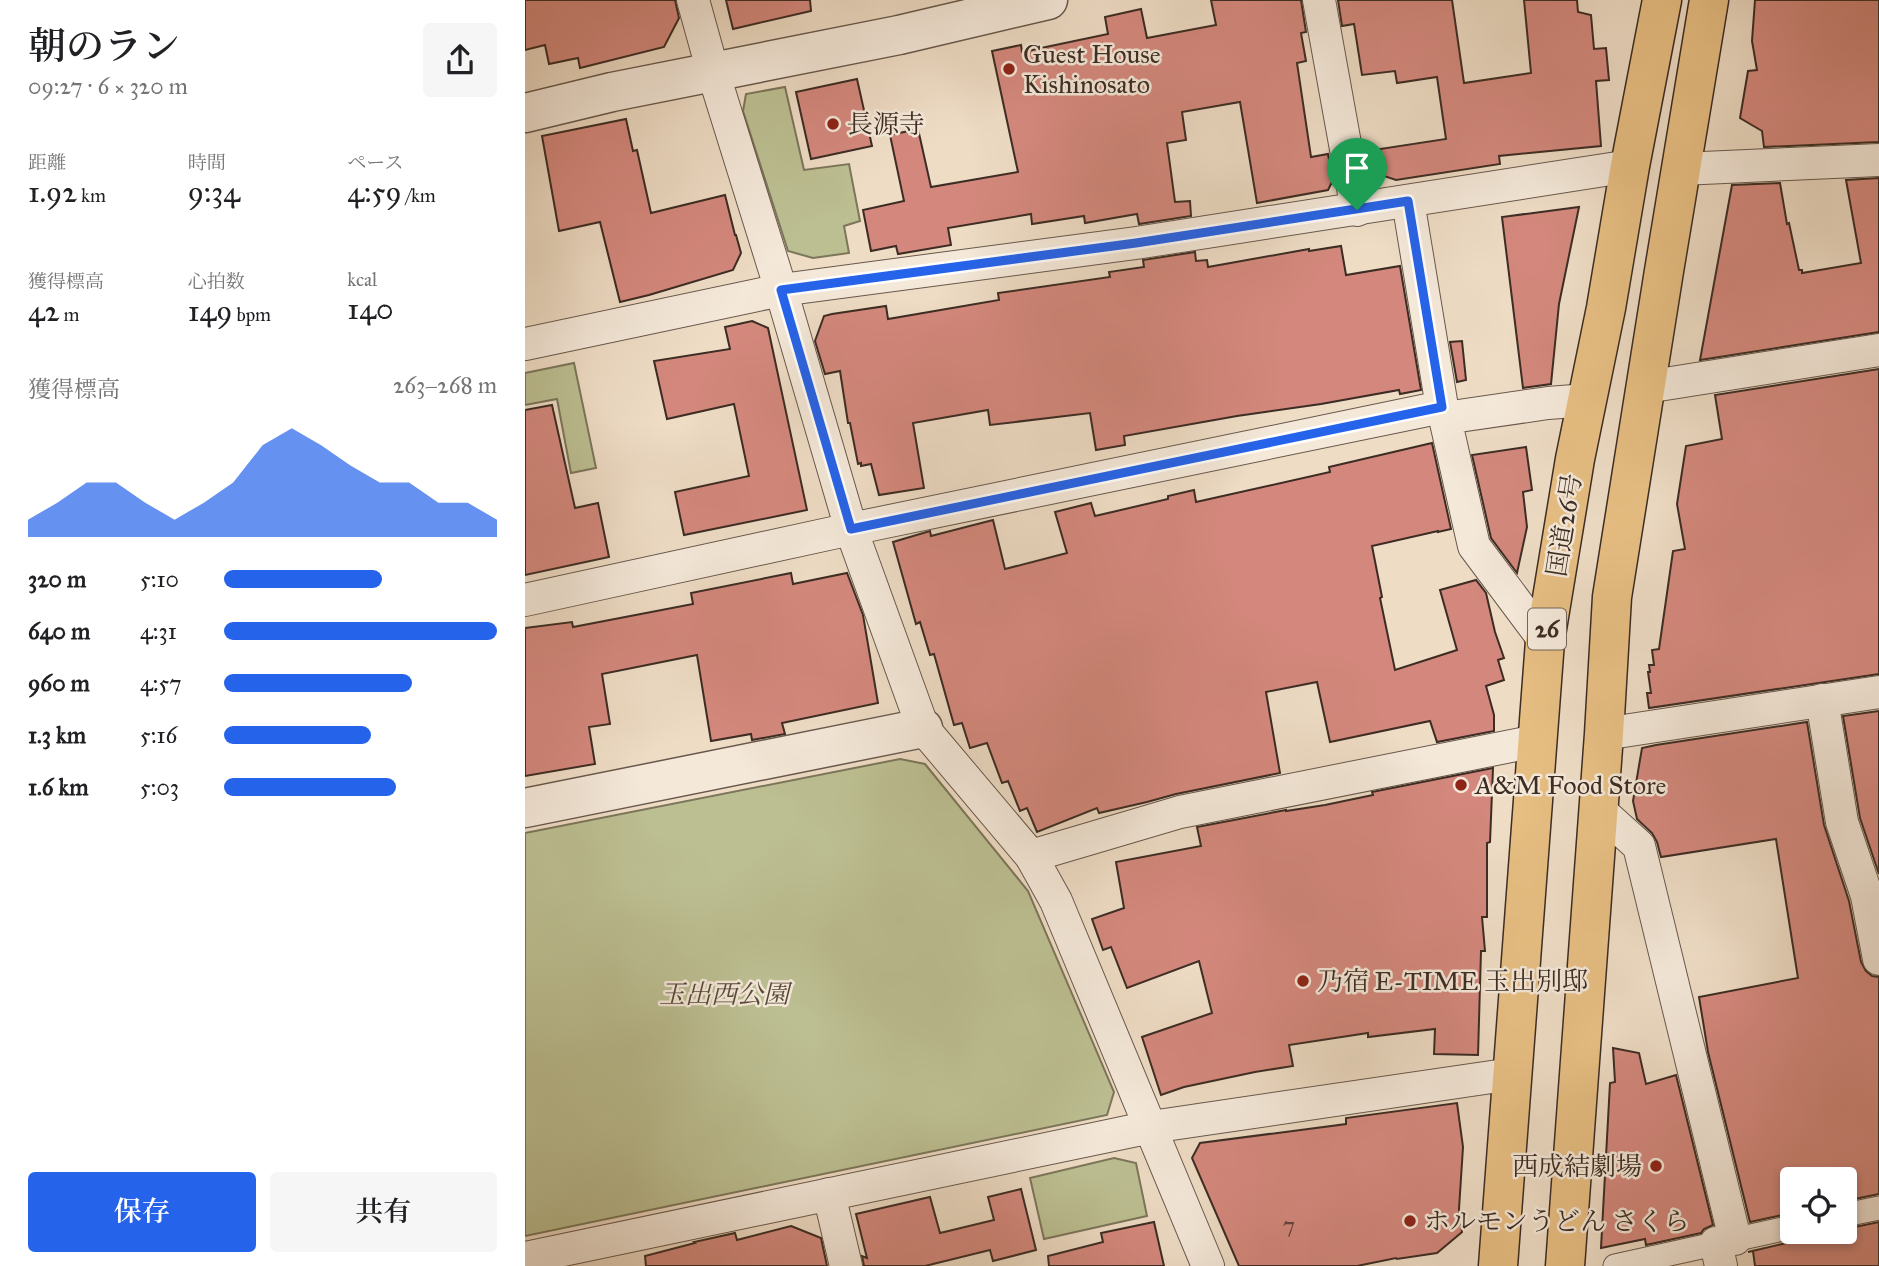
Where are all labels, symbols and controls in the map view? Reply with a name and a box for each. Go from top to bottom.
text: 朝のラン [28,23,180,69]
button: share [423,23,497,97]
place label: Guest House Kishinosato [1023,38,1161,100]
marker: Guest House Kishinosato [1001,61,1017,77]
text: 09:27 · 6 × 320 m [28,72,188,100]
place label: 長源寺 [847,108,925,140]
marker: 長源寺 [825,116,841,132]
pin [1327,138,1387,210]
icon: arrive [1338,149,1376,187]
text: 距離 [28,151,66,174]
text: 時間 [188,151,226,174]
text: ペース [347,151,403,174]
text: 1.92 [28,174,77,210]
text: 9:34 [188,174,240,210]
text: 4:59 [347,174,402,210]
text: km [77,184,106,207]
text: /km [402,184,436,207]
text: kcal [347,268,377,291]
text: 獲得標高 [28,270,104,293]
text: 心拍数 [188,270,245,293]
text: 140 [347,291,393,327]
text: 42 [28,293,60,329]
text: 149 [188,293,232,329]
text: m [60,303,80,326]
text: bpm [232,303,271,326]
text: 263–268 m [393,371,497,399]
text: 獲得標高 [28,375,120,403]
street label: 国道26号 [1540,471,1588,579]
text: 320 m [28,565,86,593]
text: 5:10 [140,565,179,593]
road number: 26 [1528,608,1566,650]
text: 640 m [28,617,90,645]
text: 4:31 [140,617,177,645]
text: 960 m [28,669,90,697]
text: 4:57 [140,669,182,697]
text: 1.3 km [28,721,86,749]
text: 5:16 [140,721,177,749]
place label: A&M Food Store [1474,769,1667,801]
text: 1.6 km [28,773,89,801]
text: 5:03 [140,773,179,801]
marker: A&M Food Store [1453,777,1469,793]
place label: 乃宿 E-TIME 玉出別邸 [1317,965,1588,997]
marker: 乃宿 E-TIME 玉出別邸 [1295,973,1311,989]
park label: 玉出西公園 [659,978,793,1010]
place label: 西成結劇場 [1512,1150,1642,1182]
marker: 西成結劇場 [1648,1158,1664,1174]
map controls [1780,1167,1857,1244]
button: locate [1780,1167,1857,1244]
button: 保存 [28,1172,256,1252]
button: 共有 [270,1172,497,1252]
place label: ホルモンうどん さくら [1424,1205,1690,1237]
house number: 7 [1283,1211,1295,1239]
marker: ホルモンうどん さくら [1402,1213,1418,1229]

